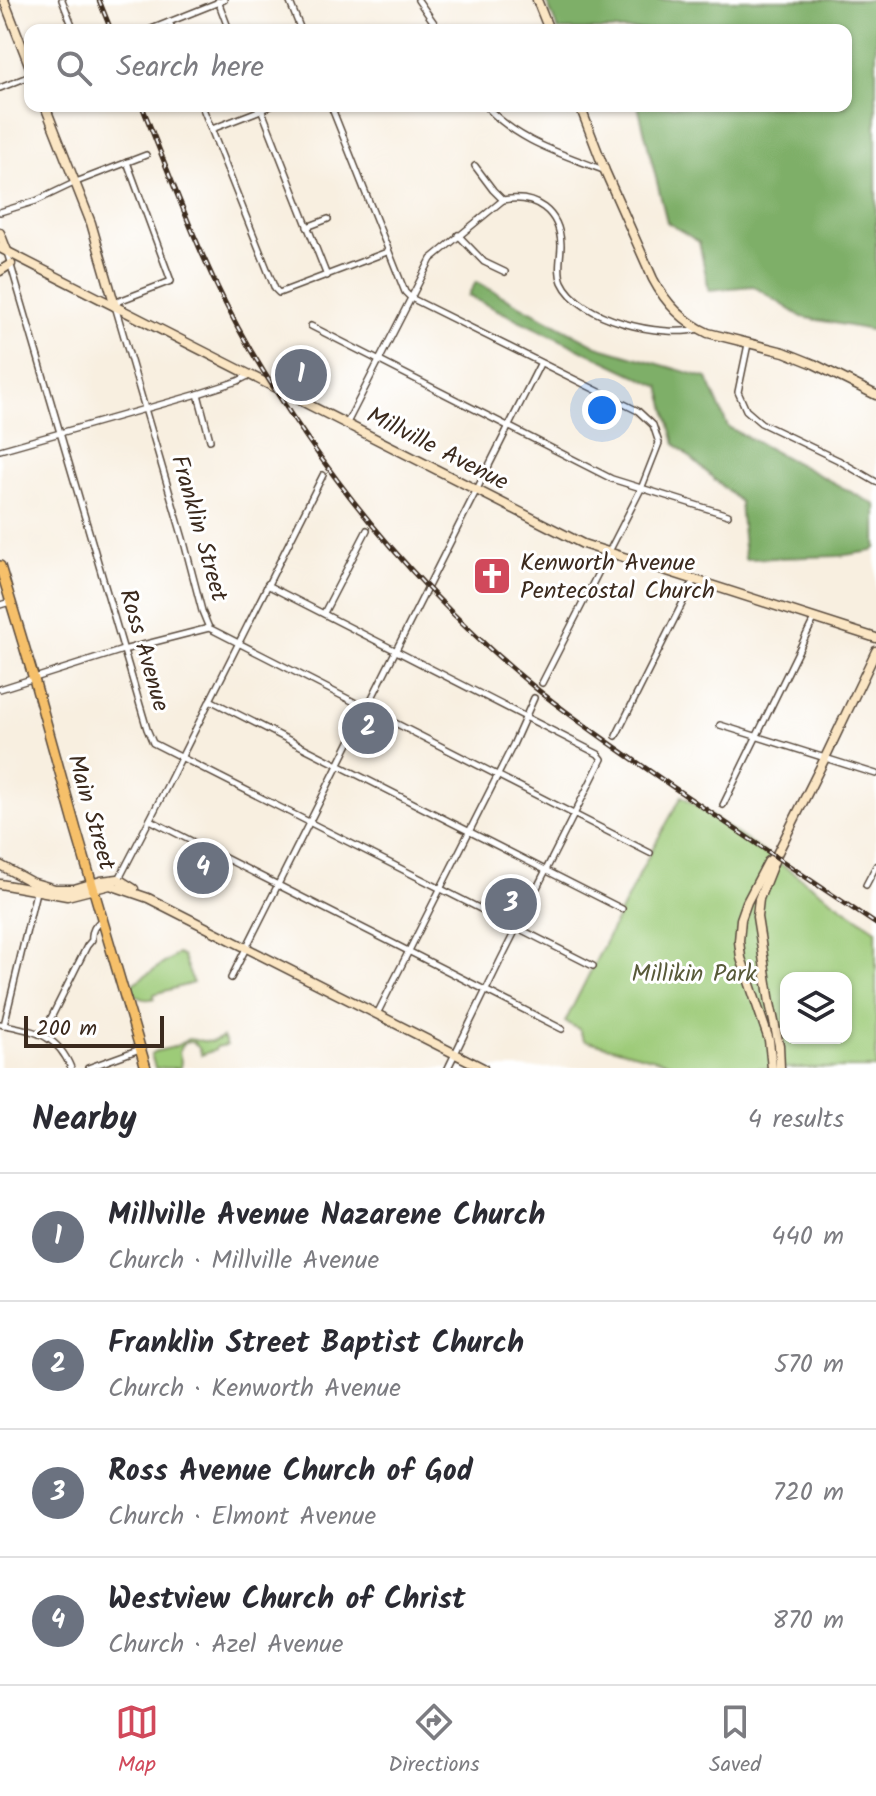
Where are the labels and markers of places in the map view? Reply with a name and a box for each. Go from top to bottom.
pin: 1 [275,345,327,405]
place label: Kenworth Avenue Pentecostal Church [520,544,715,611]
church icon: Kenworth Avenue Pentecostal Church [471,555,513,597]
pin: 2 [342,698,394,758]
pin: 4 [177,838,229,898]
pin: 3 [485,874,537,934]

